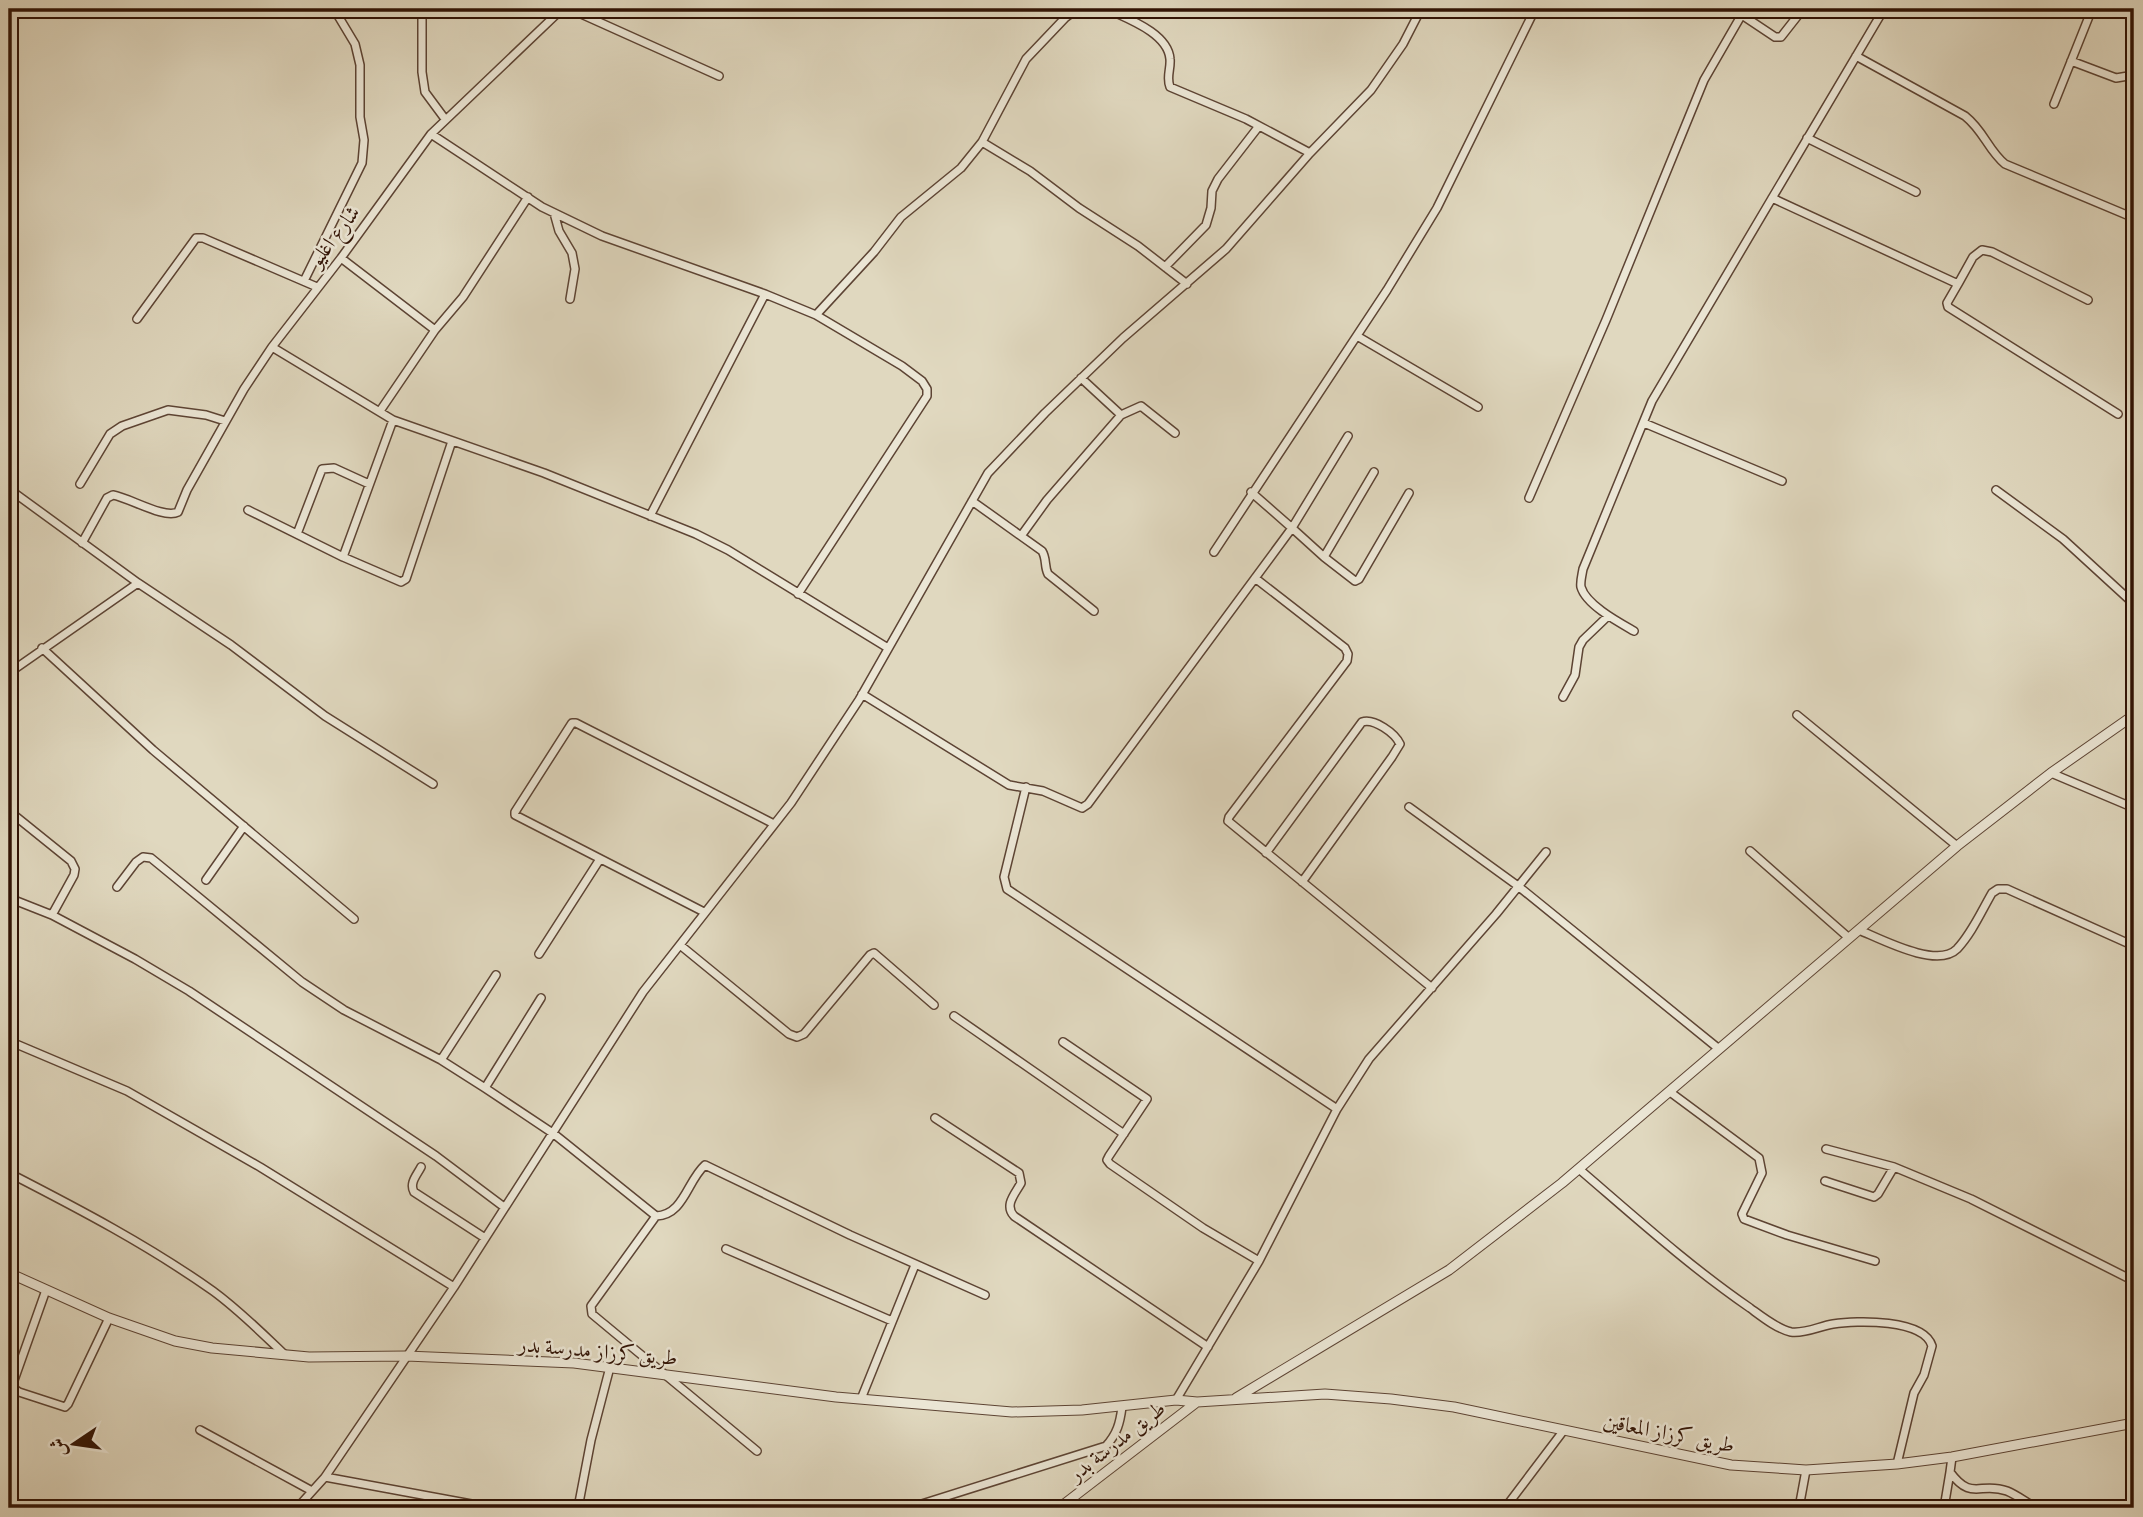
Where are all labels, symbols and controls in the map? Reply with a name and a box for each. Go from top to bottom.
street label: شارع اغليو [302,201,370,276]
street label: طريق كرزاز مدرسة بدر [516,1332,678,1371]
street label: طريق مدرسة بدر [1062,1396,1171,1488]
north arrow [38,1408,108,1478]
street label: طريق كرزاز المعاقين [1601,1409,1737,1458]
text: ش [46,1436,71,1459]

